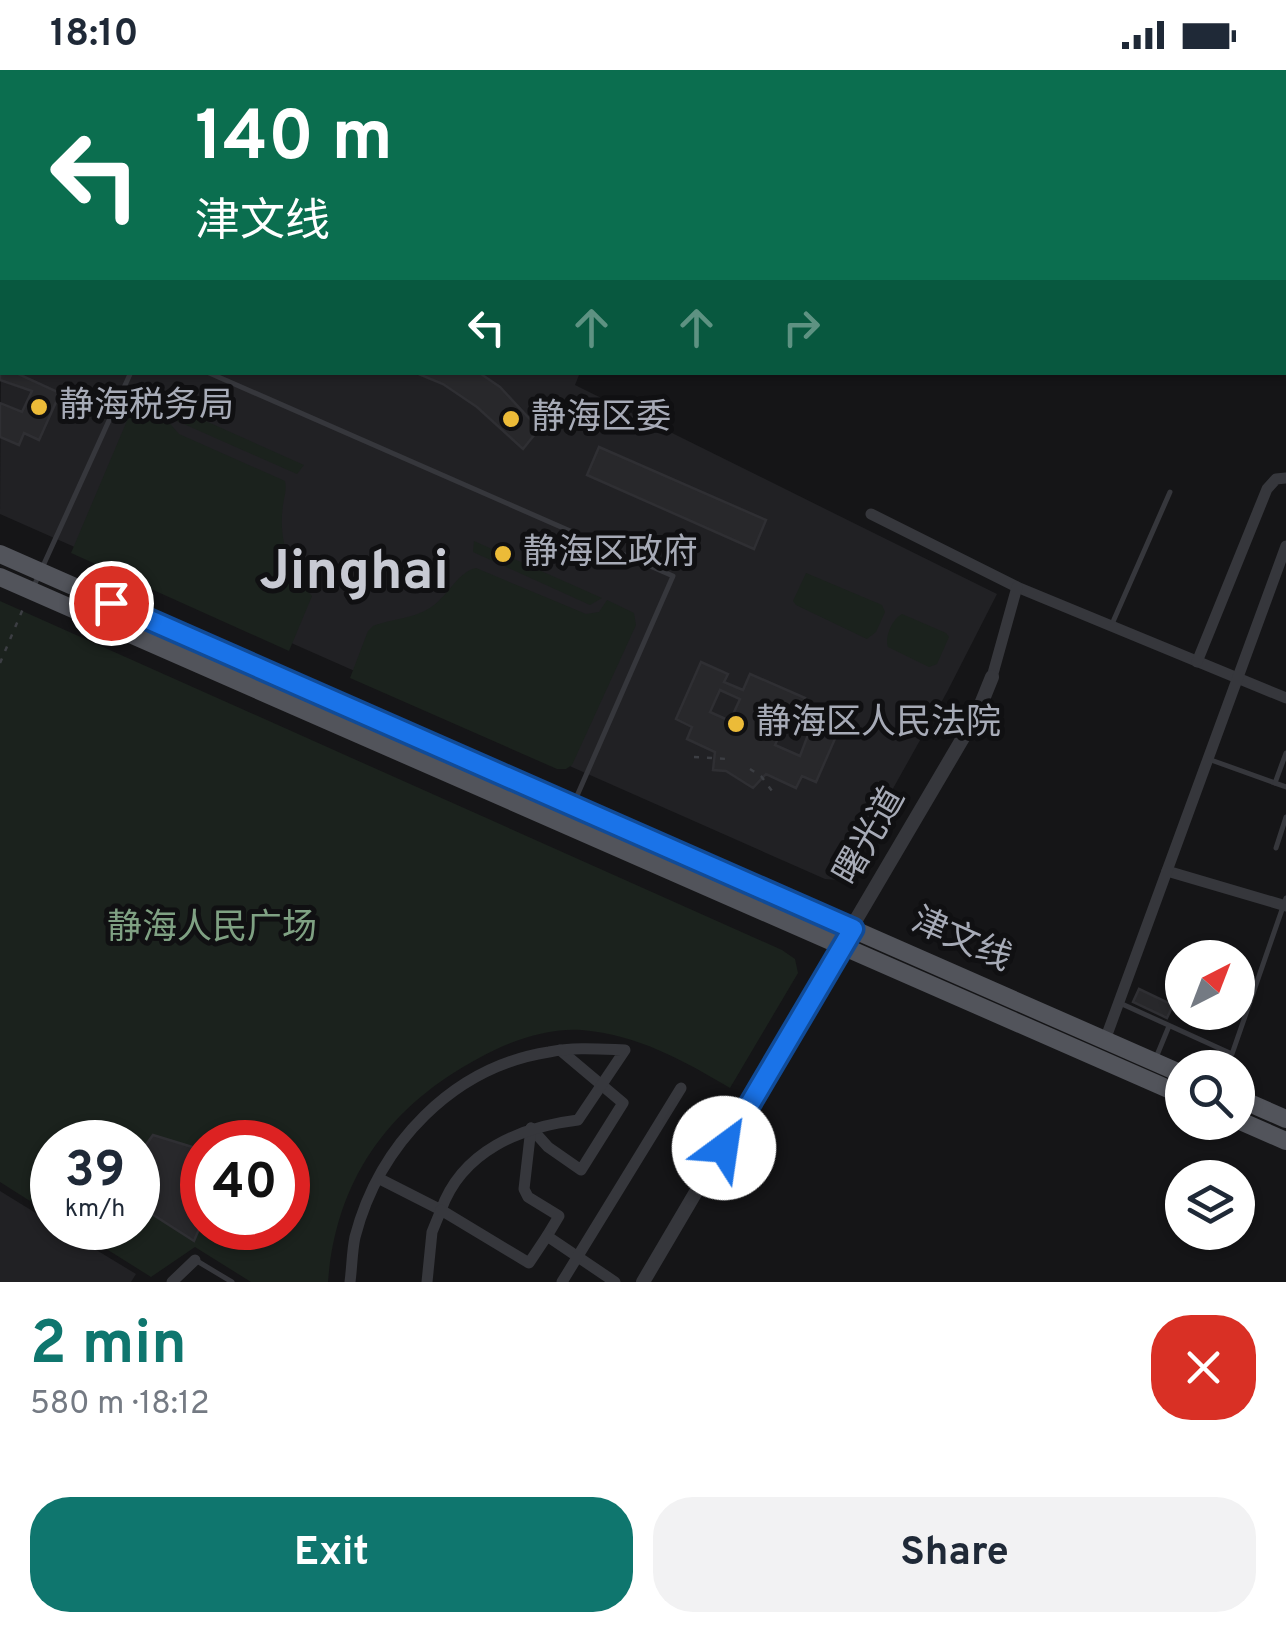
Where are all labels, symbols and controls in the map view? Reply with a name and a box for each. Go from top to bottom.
text: 18:10 [50,11,139,60]
text: 140 m [195,96,393,185]
icon: left [30,110,160,240]
text: 津文线 [195,195,330,252]
icon: left [459,300,514,355]
icon: ahead [564,300,619,355]
icon: ahead [669,300,724,355]
icon: right [774,300,829,355]
place label: 静海税务局 [59,385,234,429]
marker: 静海税务局 [28,396,50,418]
place label: 静海区委 [531,397,671,441]
marker: 静海区委 [500,408,522,430]
place label: 静海区政府 [523,532,698,576]
district label: Jinghai [259,539,449,609]
marker: 静海区政府 [492,543,514,565]
pin [69,561,154,646]
icon: arrive [84,576,139,631]
place label: 静海区人民法院 [756,702,1001,746]
marker: 静海区人民法院 [725,713,747,735]
street label: 曙光道 [826,781,916,893]
street label: 津文线 [904,900,1018,982]
park label: 静海人民广场 [107,907,317,951]
north arrow [1165,940,1255,1030]
map controls [1165,940,1255,1250]
button: search [1165,1050,1255,1140]
position arrow [672,1096,776,1200]
speed limit sign: 40 [180,1120,310,1250]
text: 39 [65,1141,125,1204]
button: layers [1165,1160,1255,1250]
text: km/h [65,1194,125,1226]
text: 2 min [30,1309,187,1385]
button: close [1151,1315,1256,1420]
text: 580 m · 18:12 [30,1385,210,1425]
button: Exit [30,1497,633,1612]
button: Share [653,1497,1256,1612]

